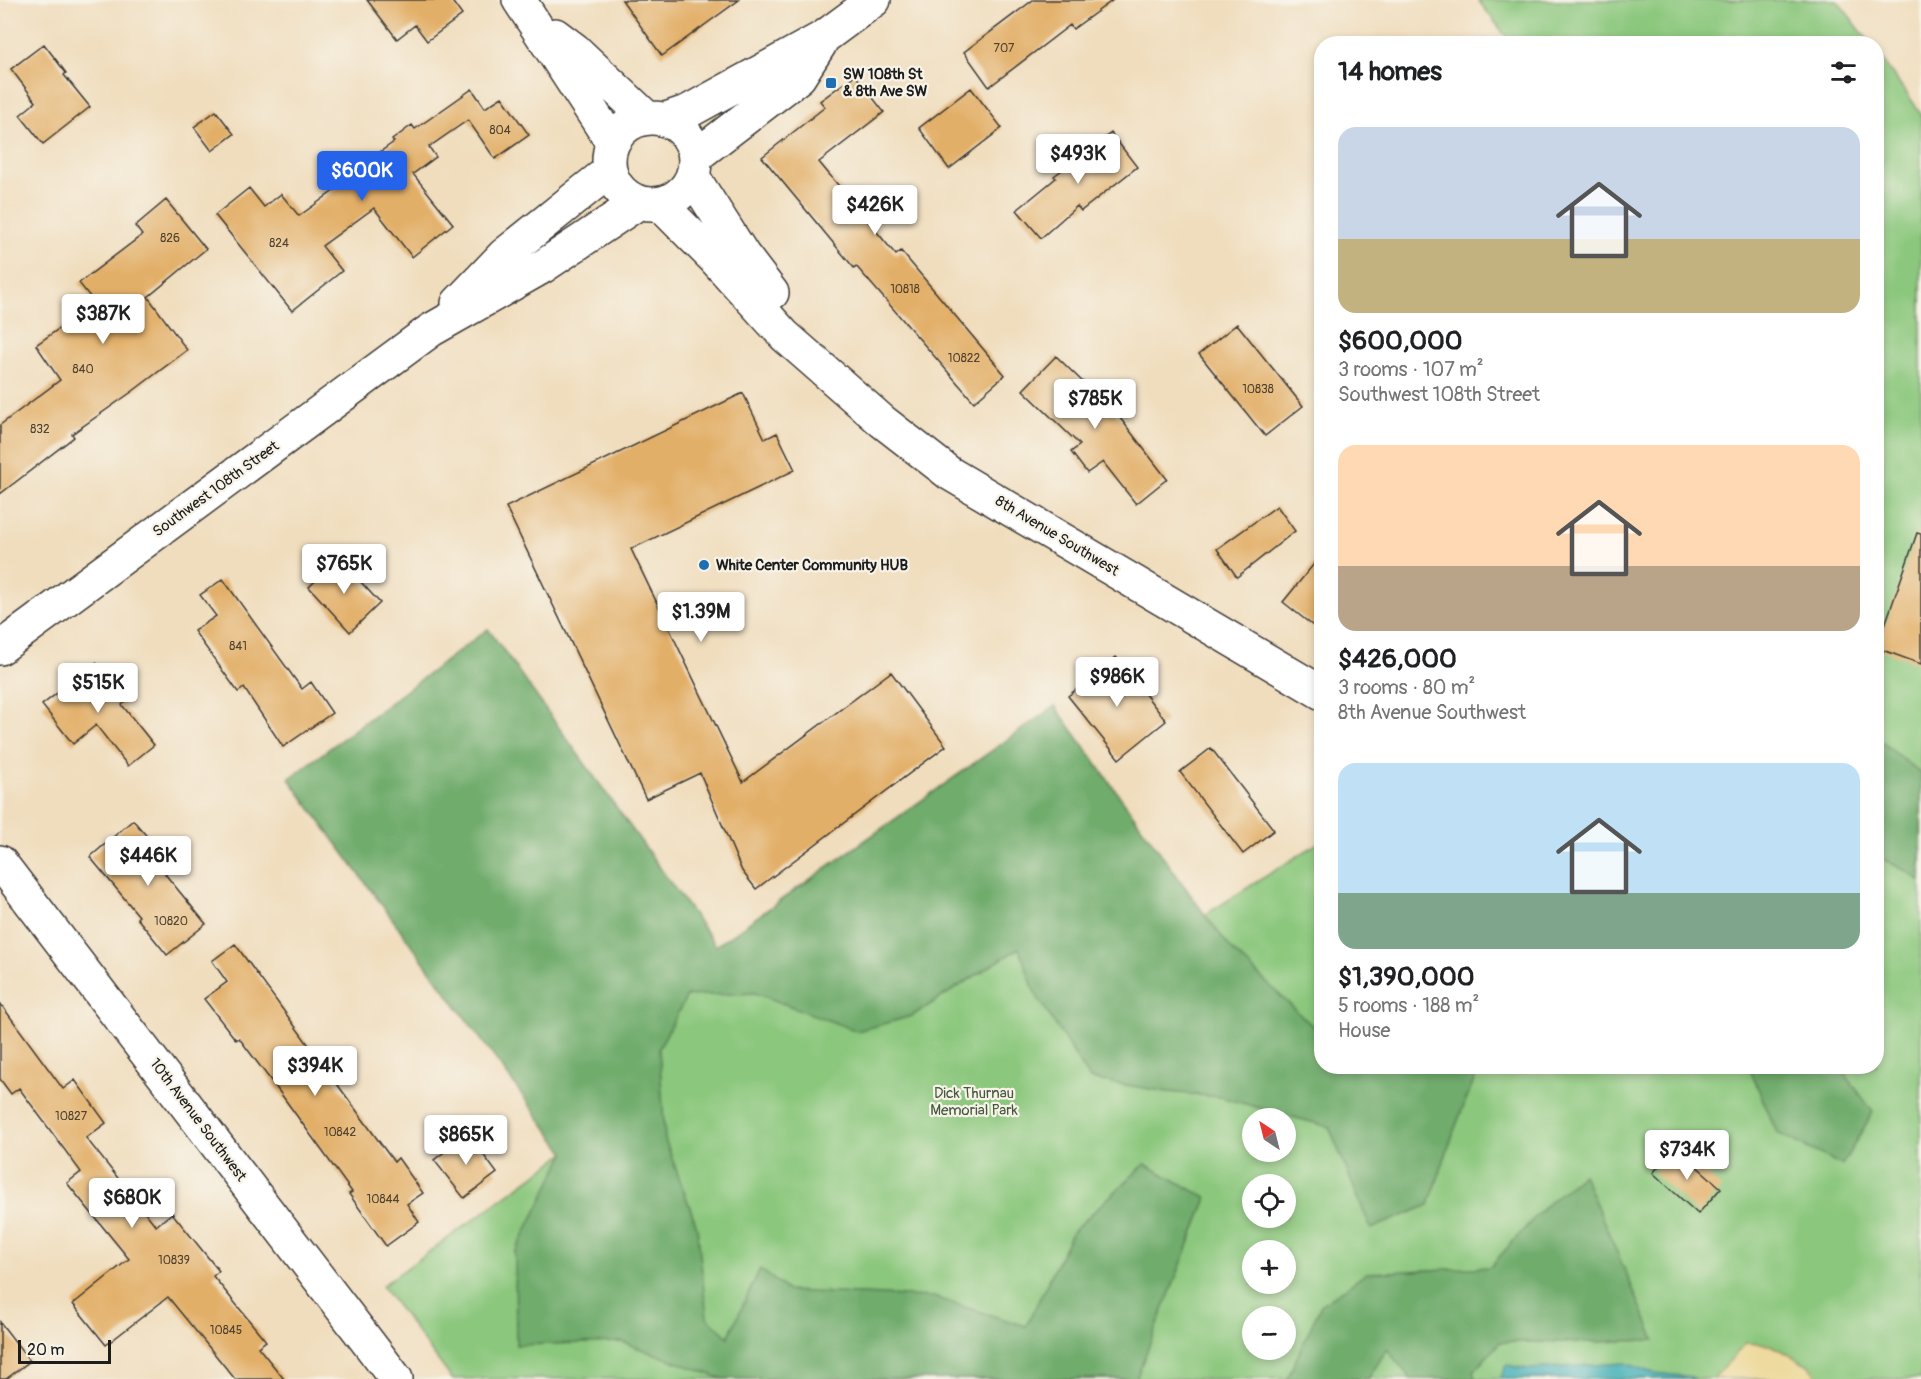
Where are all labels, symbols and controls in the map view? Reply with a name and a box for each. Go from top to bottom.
house number: 707 [994,41,1015,56]
text: 14 homes [1338,56,1442,88]
icon: filters [1827,56,1860,89]
place label: SW 108th St & 8th Ave SW [843,65,928,101]
marker: SW 108th St & 8th Ave SW [824,76,838,90]
house number: 804 [489,123,511,138]
pin: $493K [1036,134,1120,185]
text: $493K [1050,141,1106,166]
pin: $600K [320,151,404,202]
text: $600K [331,158,393,183]
icon: home [1545,166,1653,274]
pin: $426K [833,185,917,236]
text: $426K [846,192,904,217]
house number: 826 [160,231,180,246]
house number: 824 [269,236,289,251]
house number: 10818 [890,282,920,297]
pin: $387K [61,294,145,345]
text: $387K [76,301,130,326]
text: $600,000 [1338,325,1463,357]
house number: 10822 [948,351,980,366]
text: 3 rooms · 107 m² [1338,357,1484,382]
house number: 840 [72,362,94,377]
pin: $785K [1053,379,1137,430]
house number: 10838 [1242,382,1274,397]
text: Southwest 108th Street [1338,382,1540,407]
text: $785K [1068,386,1122,411]
house number: 832 [30,422,50,437]
street label: Southwest 108th Street [149,436,284,541]
icon: home [1545,484,1653,592]
street label: 8th Avenue Southwest [992,492,1123,581]
pin: $765K [302,544,386,595]
text: $765K [316,551,372,576]
place label: White Center Community HUB [716,556,908,575]
marker: White Center Community HUB [697,558,711,572]
pin: $1.39M [652,592,750,643]
text: $1.39M [672,599,730,624]
house number: 841 [229,639,247,654]
text: $426,000 [1338,643,1457,675]
pin: $986K [1075,657,1159,708]
pin: $515K [56,663,140,714]
text: $986K [1090,664,1144,689]
text: $515K [72,670,124,695]
text: 3 rooms · 80 m² [1338,675,1475,700]
text: 8th Avenue Southwest [1338,700,1526,725]
icon: home [1545,802,1653,910]
pin: $446K [106,836,190,887]
text: $446K [119,843,177,868]
house number: 10820 [154,914,188,929]
text: $1,390,000 [1338,961,1474,993]
text: 5 rooms · 188 m² [1338,993,1479,1018]
text: House [1338,1018,1390,1043]
pin: $394K [273,1046,357,1097]
text: $394K [287,1053,343,1078]
street label: 10th Avenue Southwest [145,1055,251,1186]
park label: Dick Thurnau Memorial Park [930,1084,1018,1120]
north arrow [1242,1108,1296,1162]
map controls [1242,1108,1296,1360]
house number: 10827 [55,1109,88,1124]
pin: $865K [424,1115,508,1166]
text: $865K [438,1122,494,1147]
house number: 10842 [324,1125,357,1140]
pin: $734K [1645,1130,1729,1181]
text: $734K [1659,1137,1715,1162]
button: locate [1242,1174,1296,1228]
pin: $680K [90,1178,174,1229]
text: $680K [103,1185,161,1210]
house number: 10844 [367,1192,399,1207]
button: + [1242,1240,1296,1294]
house number: 10839 [158,1253,190,1268]
button: − [1242,1306,1296,1360]
house number: 10845 [210,1323,242,1338]
scale bar [18,1337,111,1364]
text: 20 m [27,1340,65,1360]

